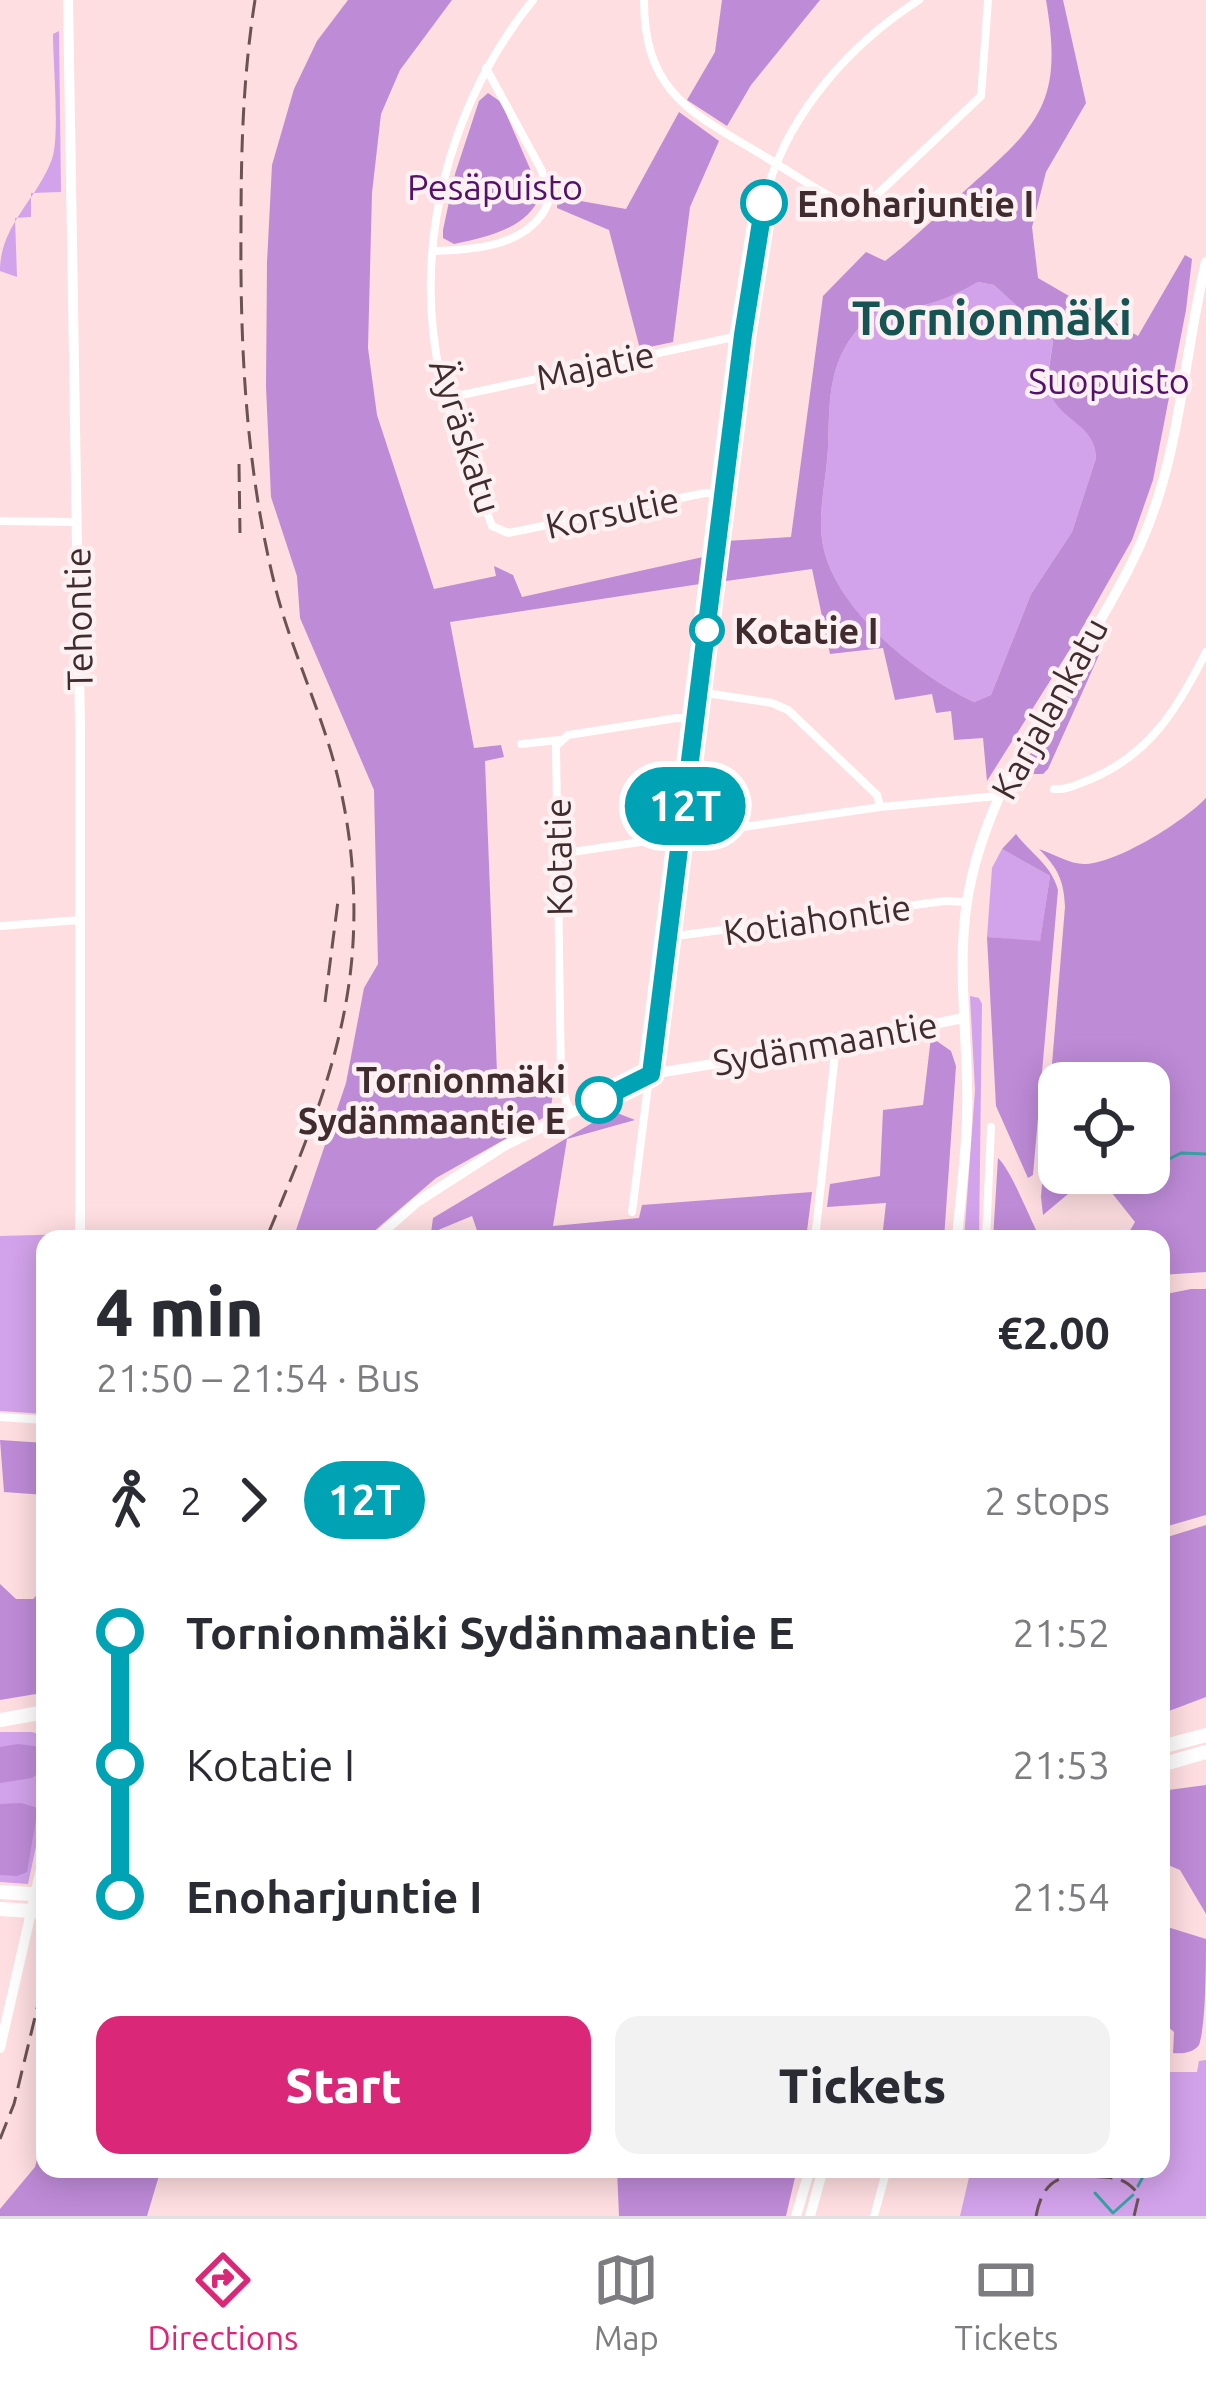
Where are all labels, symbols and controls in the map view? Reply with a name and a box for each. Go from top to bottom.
park label: Pesäpuisto [407,166,583,207]
marker: Enoharjuntie I [742,181,786,225]
place label: Enoharjuntie I [797,183,1034,224]
district label: Tornionmäki [852,290,1132,344]
street label: Majatie [532,332,658,398]
street label: Äyräskatu [422,354,510,518]
park label: Suopuisto [1028,360,1190,401]
street label: Korsutie [542,478,682,546]
street label: Tehontie [56,547,100,691]
place label: Kotatie I [734,610,879,651]
street label: Karjalankatu [982,610,1116,806]
marker: Kotatie I [691,614,723,646]
line badge: 12T [616,767,754,845]
text: 12T [649,782,721,829]
street label: Kotatie [536,798,580,916]
street label: Kotiahontie [721,886,913,952]
street label: Sydänmaantie [710,1003,940,1083]
place label: Tornionmäki Sydänmaantie E [298,1059,566,1141]
map controls [1038,1062,1170,1194]
button: locate [1038,1062,1170,1194]
marker: Tornionmäki Sydänmaantie E [577,1078,621,1122]
text: 4 min [96,1274,264,1348]
text: €2.00 [997,1307,1110,1358]
text: 21:50 – 21:54 · Bus [96,1356,420,1399]
icon: walk [96,1467,162,1533]
icon: forward [220,1467,286,1533]
text: 12T [328,1476,401,1523]
text: 2 [180,1479,202,1522]
text: 2 stops [984,1479,1110,1522]
text: Tornionmäki Sydänmaantie E [186,1607,795,1658]
text: 21:52 [1012,1611,1110,1654]
text: Kotatie I [186,1739,355,1790]
text: 21:53 [1012,1743,1110,1786]
text: Enoharjuntie I [186,1871,483,1922]
text: 21:54 [1012,1875,1110,1918]
button: Start [96,2016,591,2154]
button: Tickets [615,2016,1110,2154]
tab: Directions [148,2247,298,2356]
tab: Map [593,2247,659,2356]
tab: Tickets [954,2247,1058,2356]

